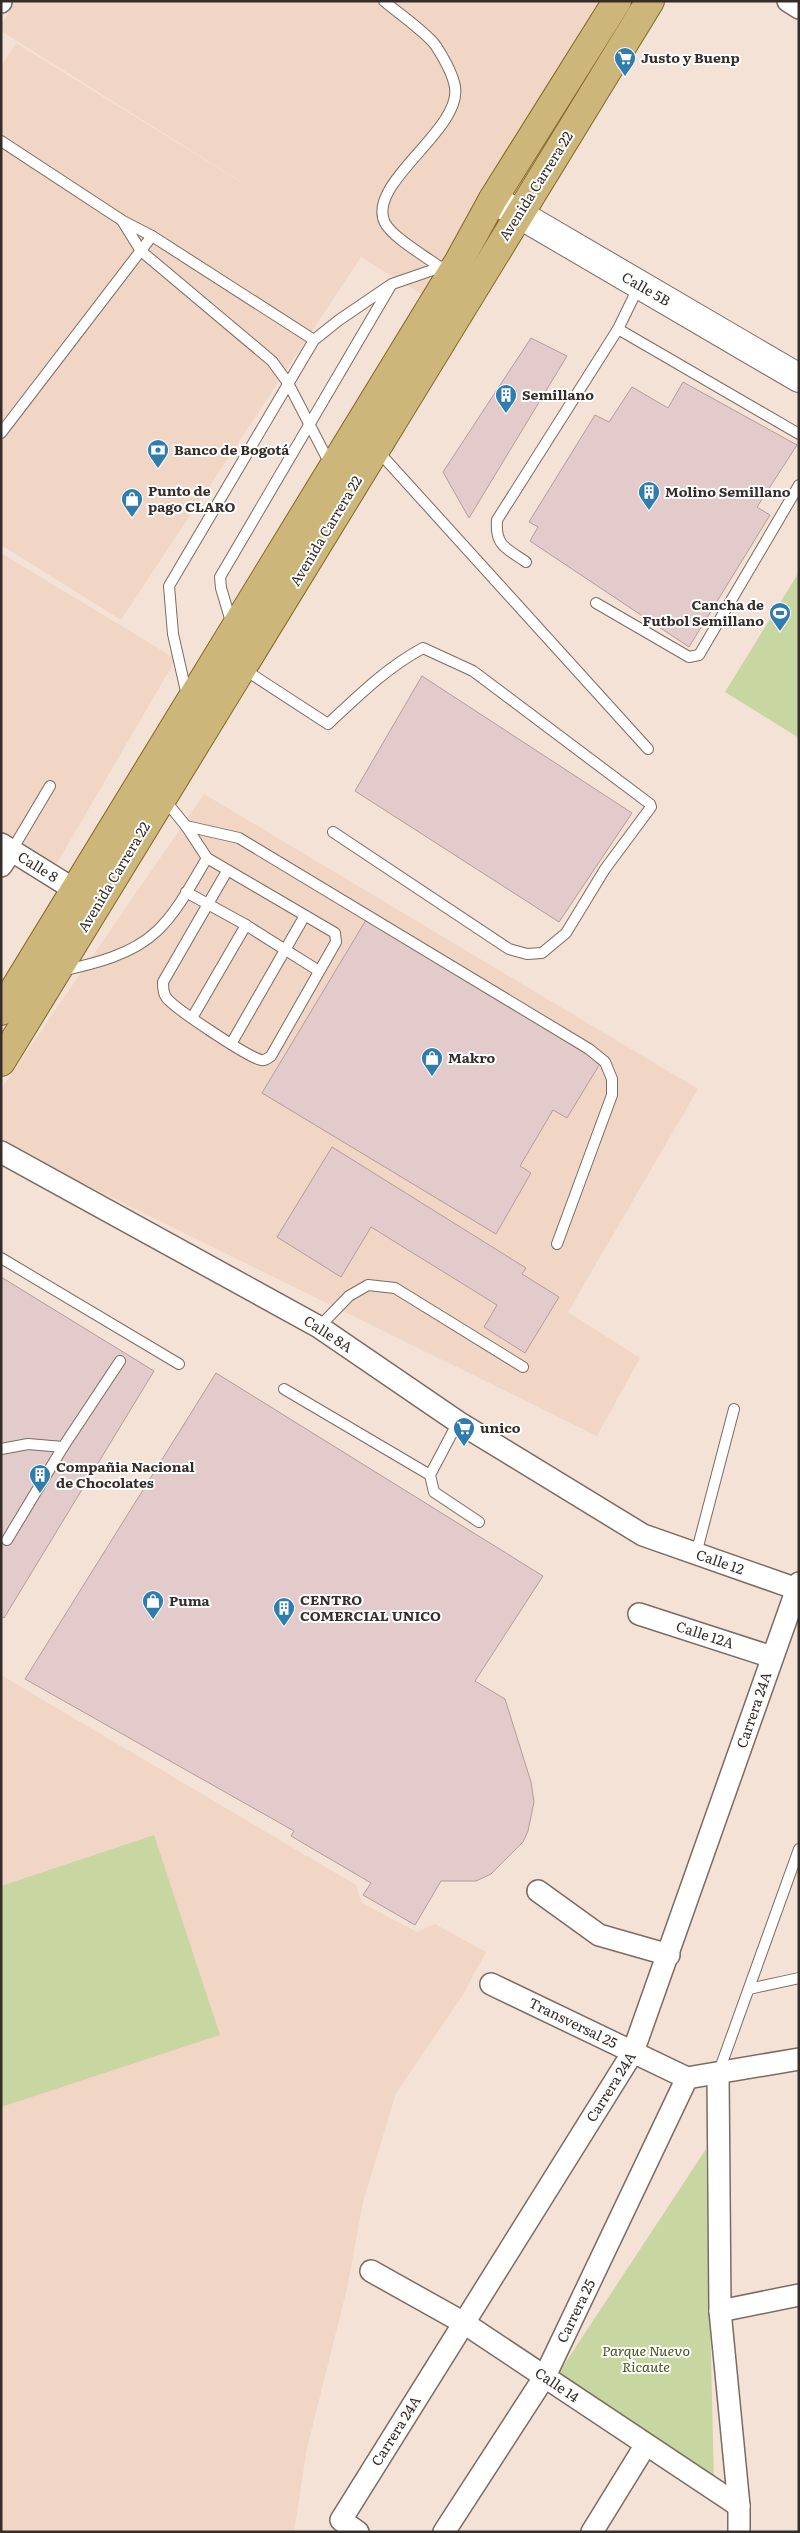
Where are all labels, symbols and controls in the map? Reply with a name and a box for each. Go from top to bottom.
supermarket icon: Justo y Buenp [613,46,637,77]
place label: Justo y Buenp [641,47,740,67]
street label: Avenida Carrera 22 [493,127,577,244]
street label: Calle 5B [619,266,674,310]
building icon: Semillano [494,383,518,414]
place label: Semillano [522,384,594,404]
bank icon: Banco de Bogotá [146,438,170,469]
place label: Banco de Bogotá [174,439,290,459]
street label: Avenida Carrera 22 [284,472,366,589]
place label: Punto de pago CLARO [148,480,235,516]
building icon: Molino Semillano [637,480,661,511]
place label: Molino Semillano [665,481,791,501]
shop icon: Punto de pago CLARO [120,487,144,518]
place label: Cancha de Futbol Semillano [643,594,764,630]
sports icon: Cancha de Futbol Semillano [768,601,792,632]
street label: Avenida Carrera 22 [72,818,154,935]
street label: Calle 8 [14,846,63,886]
shop icon: Makro [420,1046,444,1077]
place label: Makro [448,1047,496,1067]
street label: Calle 8A [300,1310,357,1357]
supermarket icon: unico [452,1416,476,1447]
place label: unico [480,1417,521,1437]
place label: Compañia Nacional de Chocolates [56,1456,195,1492]
building icon: Compañia Nacional de Chocolates [28,1463,52,1494]
street label: Calle 12 [694,1544,747,1579]
shop icon: Puma [141,1589,165,1620]
place label: CENTRO COMERCIAL UNICO [300,1589,441,1625]
place label: Puma [169,1590,211,1610]
building icon: CENTRO COMERCIAL UNICO [272,1596,296,1627]
street label: Calle 12A [674,1615,737,1653]
street label: Carrera 24A [731,1668,776,1750]
street label: Transversal 25 [526,1992,621,2052]
street label: Carrera 24A [581,2047,640,2125]
street label: Carrera 25 [551,2275,599,2346]
park label: Parque Nuevo Ricaute [602,2340,690,2376]
street label: Calle 14 [532,2362,584,2406]
street label: Carrera 24A [366,2391,425,2469]

